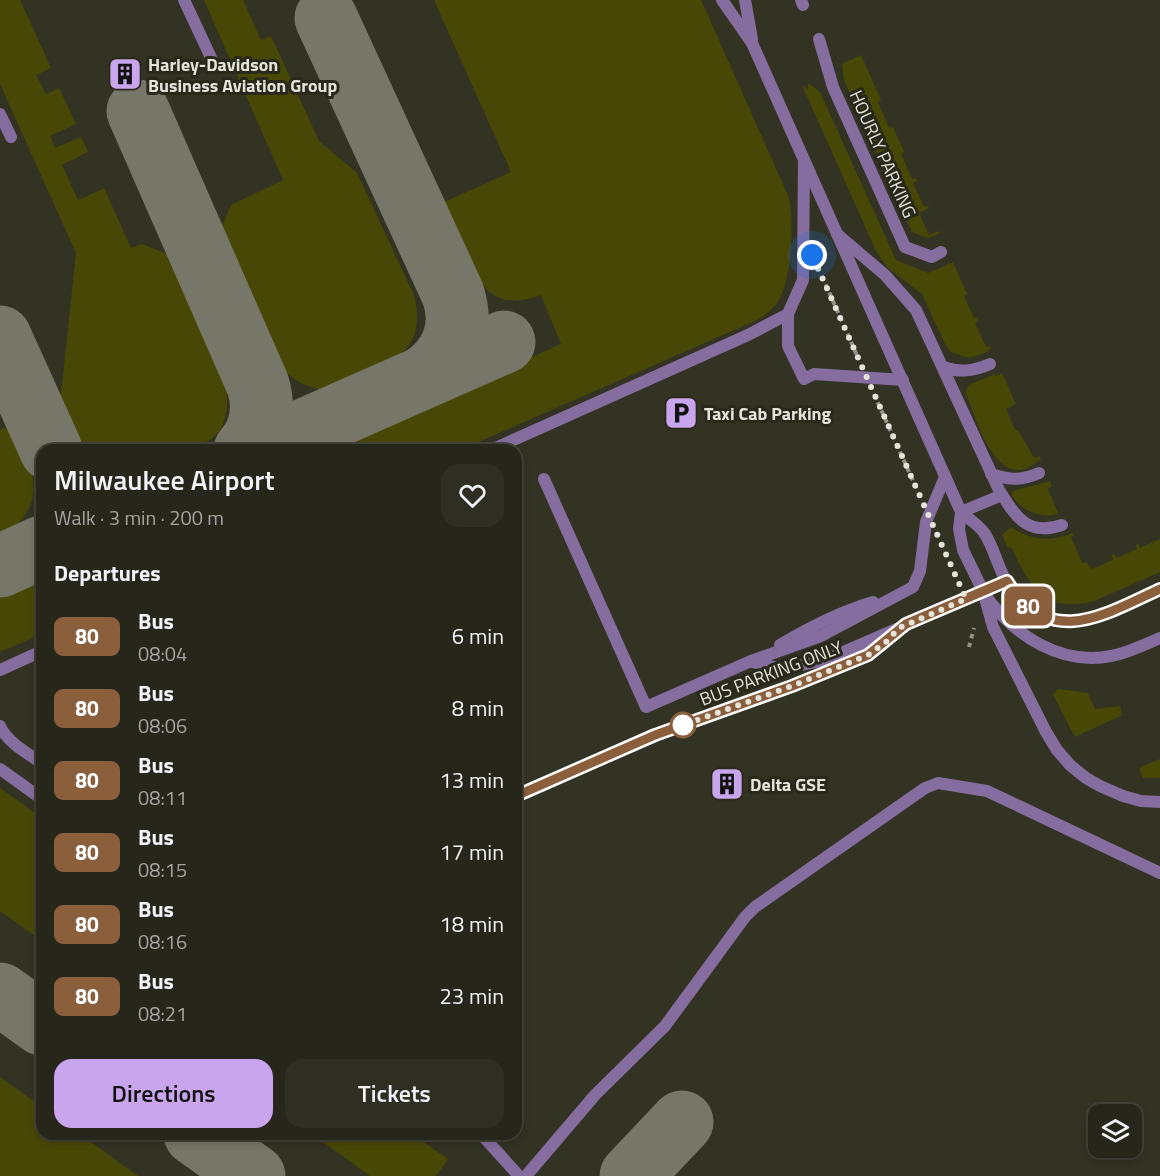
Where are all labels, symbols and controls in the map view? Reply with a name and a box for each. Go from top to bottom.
place label: Harley-Davidson Business Aviation Group [148,51,337,99]
building icon: Harley-Davidson Business Aviation Group [107,56,143,92]
street label: HOURLY PARKING [843,86,923,222]
your location [797,240,827,270]
parking icon: Taxi Cab Parking [663,395,699,431]
place label: Taxi Cab Parking [704,400,832,427]
text: Milwaukee Airport [54,458,274,501]
button: heart [441,464,504,527]
text: Walk · 3 min · 200 m [54,502,224,533]
text: Departures [54,556,161,590]
line badge: 80 [1001,586,1055,626]
text: 80 [1016,590,1040,622]
text: Bus [138,604,174,638]
text: 6 min [452,619,504,653]
text: 80 [75,620,99,652]
street label: BUS PARKING ONLY [696,633,847,713]
text: 08:04 [138,638,187,669]
text: Bus [138,676,174,710]
text: 8 min [452,691,504,725]
text: 80 [75,692,99,724]
text: 08:06 [138,710,187,741]
unlabelled marker [670,712,696,738]
text: Bus [138,748,174,782]
text: 13 min [439,763,504,797]
text: 80 [75,764,99,796]
building icon: Delta GSE [709,766,745,802]
place label: Delta GSE [750,771,826,798]
text: 08:11 [138,782,187,813]
text: Bus [138,820,174,854]
text: 17 min [439,835,504,869]
text: 80 [75,836,99,868]
text: 08:15 [138,854,187,885]
text: Bus [138,892,174,926]
text: 18 min [439,907,504,941]
text: 80 [75,908,99,940]
text: 08:16 [138,926,187,957]
text: Bus [138,964,174,998]
text: 23 min [439,979,504,1013]
text: 80 [75,980,99,1012]
text: 08:21 [138,998,187,1029]
button: Directions [54,1059,273,1128]
button: Tickets [285,1059,504,1128]
map controls [1088,1104,1142,1158]
button: layers [1088,1104,1142,1158]

